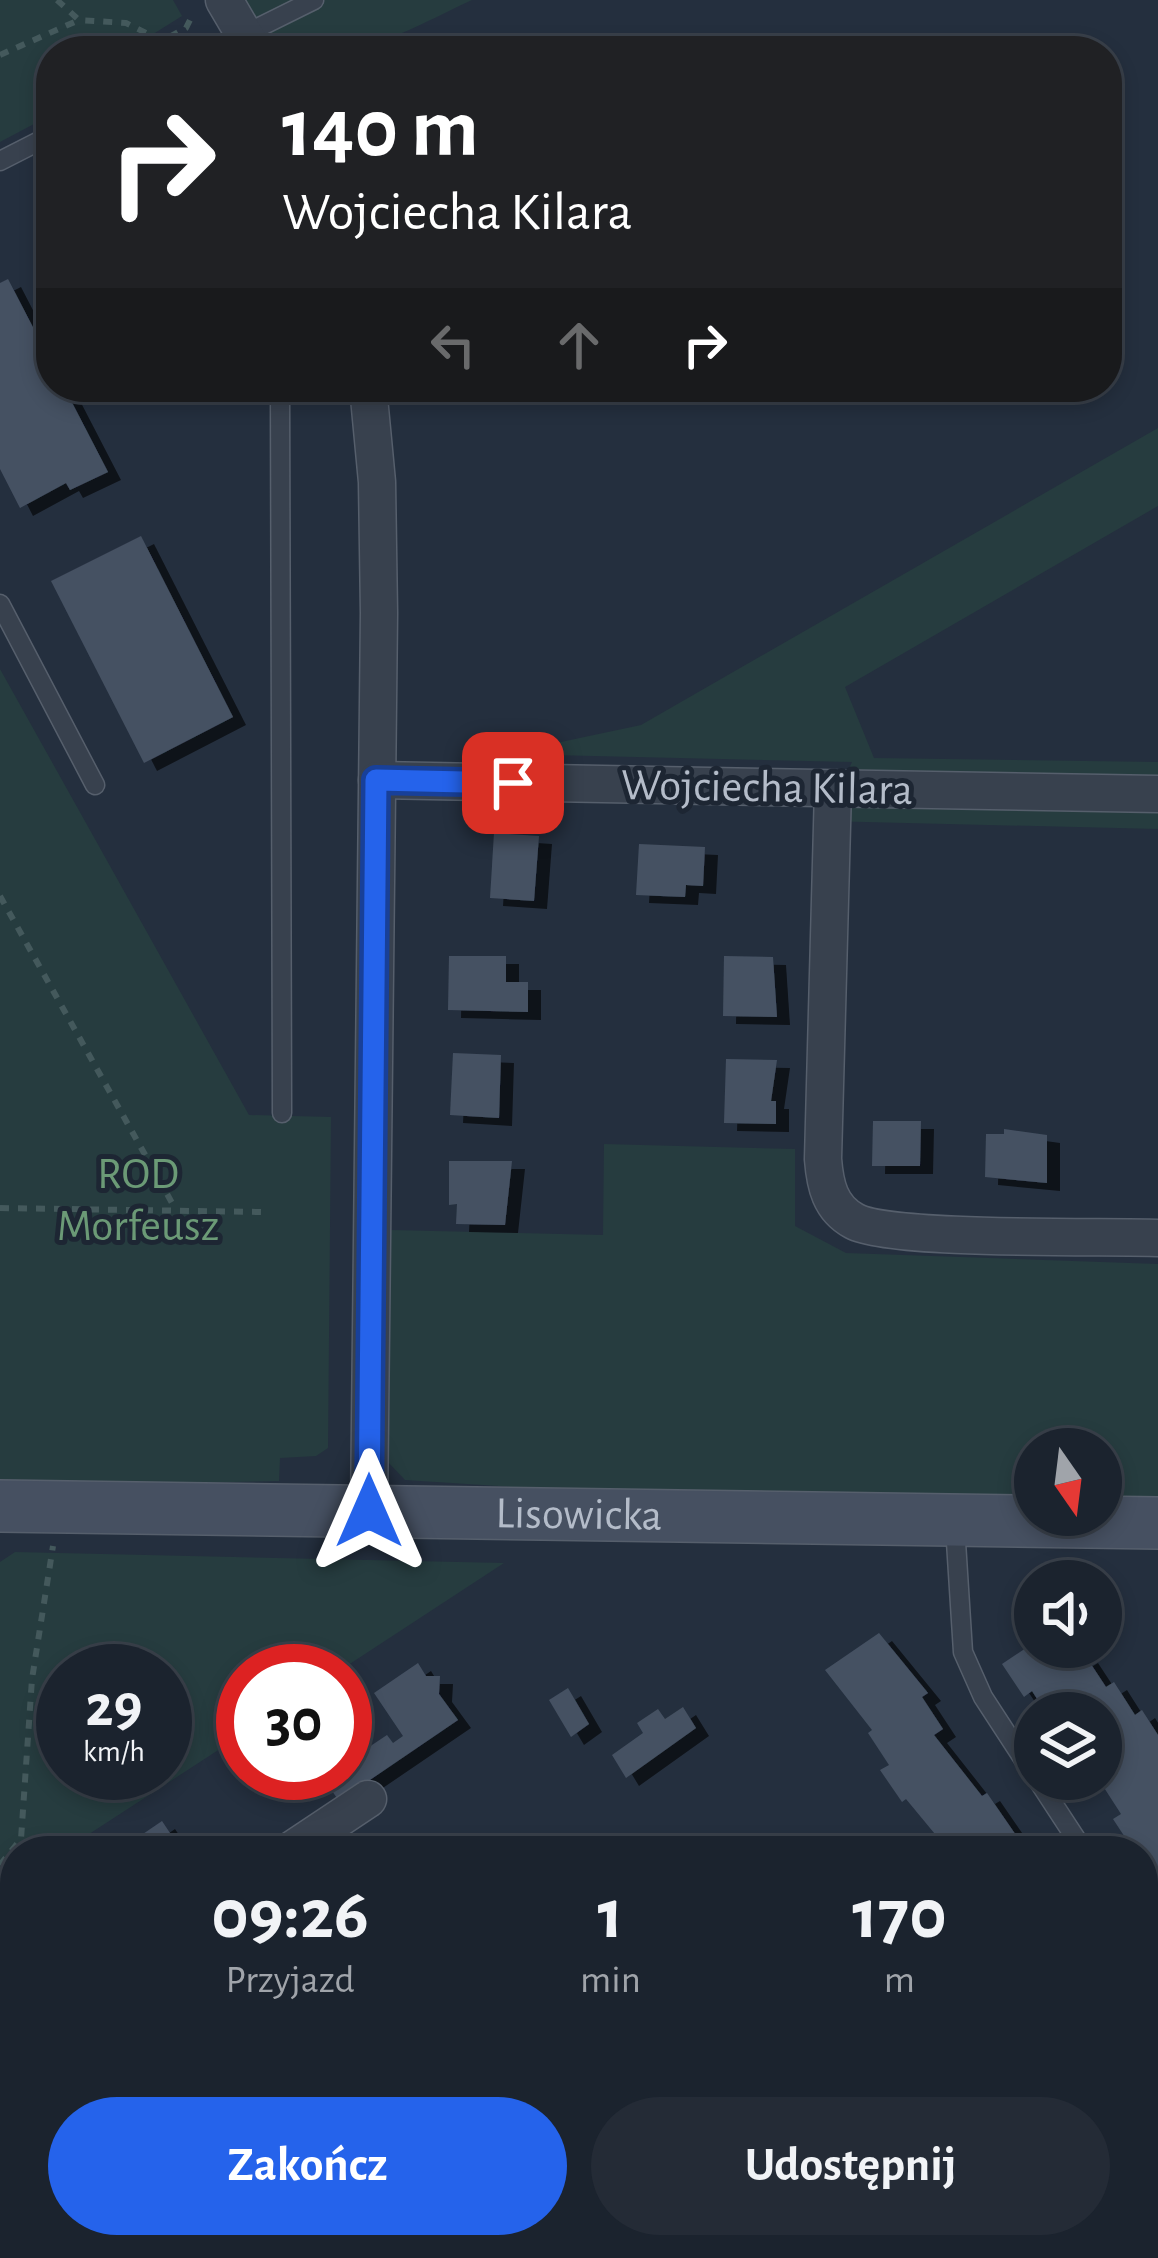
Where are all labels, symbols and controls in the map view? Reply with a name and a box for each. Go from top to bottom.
icon: right [84,84,240,240]
text: 140 m [282,88,479,172]
text: Wojciecha Kilara [282,186,632,240]
icon: left [420,312,486,378]
icon: ahead [546,312,612,378]
icon: right [672,312,738,378]
pin [462,732,564,834]
icon: arrive [480,750,546,816]
street label: Wojciecha Kilara [621,763,913,813]
park label: ROD Morfeusz [57,1152,219,1249]
north arrow [1014,1428,1122,1536]
map controls [1014,1428,1122,1800]
position arrow [306,1448,432,1574]
street label: Lisowicka [495,1491,663,1538]
button: sound [1014,1560,1122,1668]
speed limit sign: 30 [216,1644,372,1800]
text: 29 [85,1677,143,1737]
button: layers [1014,1692,1122,1800]
text: km/h [83,1737,145,1767]
text: 09:26 [211,1879,369,1951]
text: 1 [597,1879,623,1951]
text: 170 [852,1879,947,1951]
text: Przyjazd [225,1961,355,2000]
text: min [580,1961,641,2000]
text: m [884,1961,915,2000]
button: Zakończ [48,2097,567,2235]
button: Udostępnij [591,2097,1110,2235]

